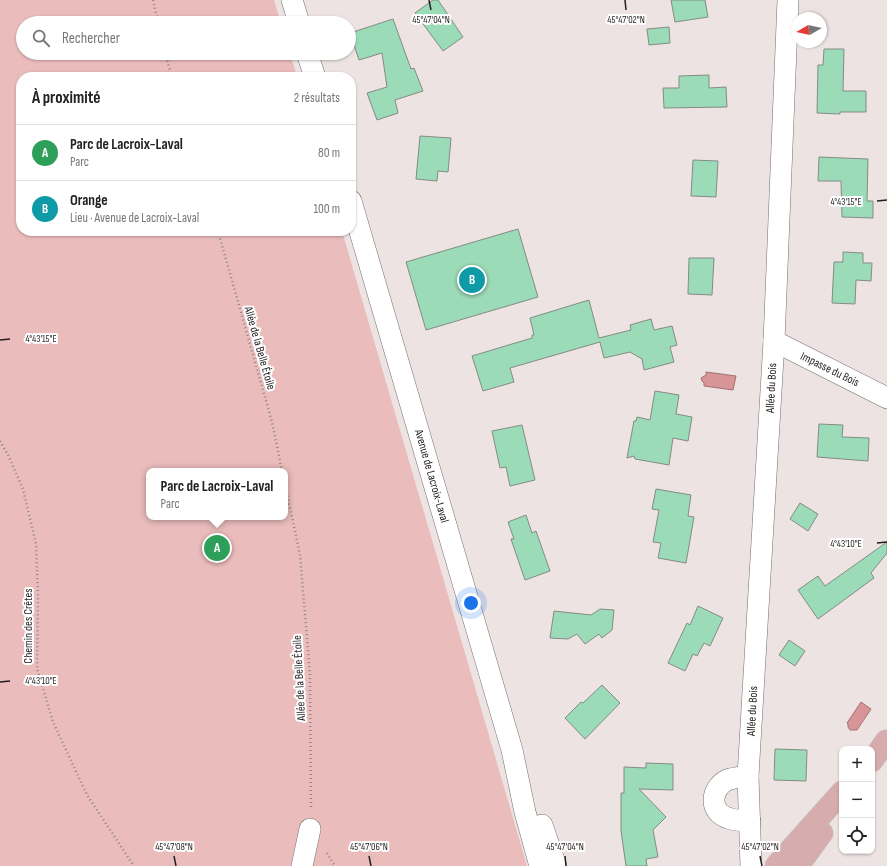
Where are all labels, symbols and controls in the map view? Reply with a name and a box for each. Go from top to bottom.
north arrow [791,12,827,48]
text: 45°47'04"N [412,14,450,26]
text: 45°47'02"N [607,14,645,26]
search box [16,16,356,60]
icon: search [30,27,52,49]
text: Rechercher [62,29,120,48]
text: À proximité [32,88,100,108]
text: 2 résultats [294,90,340,106]
text: Parc de Lacroix-Laval [70,135,183,154]
text: A [42,145,48,161]
text: 80 m [318,145,340,161]
text: Parc [70,154,89,170]
text: Orange [70,191,108,210]
text: 4°43'15"E [830,196,862,208]
text: B [42,201,48,217]
text: 100 m [313,201,340,217]
text: Lieu · Avenue de Lacroix-Laval [70,210,199,226]
pin: B [459,265,485,295]
street label: Allée de la Belle Étoile [240,304,279,392]
text: 4°43'15"E [25,333,57,345]
street label: Impasse du Bois [798,349,862,390]
street label: Allée du Bois [763,363,780,414]
street label: Avenue de Lacroix-Laval [411,427,452,525]
popup [146,468,288,520]
text: Parc de Lacroix-Laval [161,477,273,496]
text: Parc [161,496,180,512]
pin: A [204,533,230,563]
text: 4°43'10"E [830,538,862,550]
street label: Chemin des Crêtes [21,588,36,664]
your location [461,593,481,613]
street label: Allée de la Belle Étoile [290,634,309,722]
text: 4°43'10"E [25,675,57,687]
street label: Allée du Bois [744,686,761,737]
map controls [839,746,875,854]
button: + [839,746,875,782]
button: − [839,782,875,818]
button: locate [839,818,875,854]
text: 45°47'08"N [155,841,193,853]
text: 45°47'06"N [350,841,388,853]
text: 45°47'04"N [546,841,584,853]
text: 45°47'02"N [741,841,779,853]

